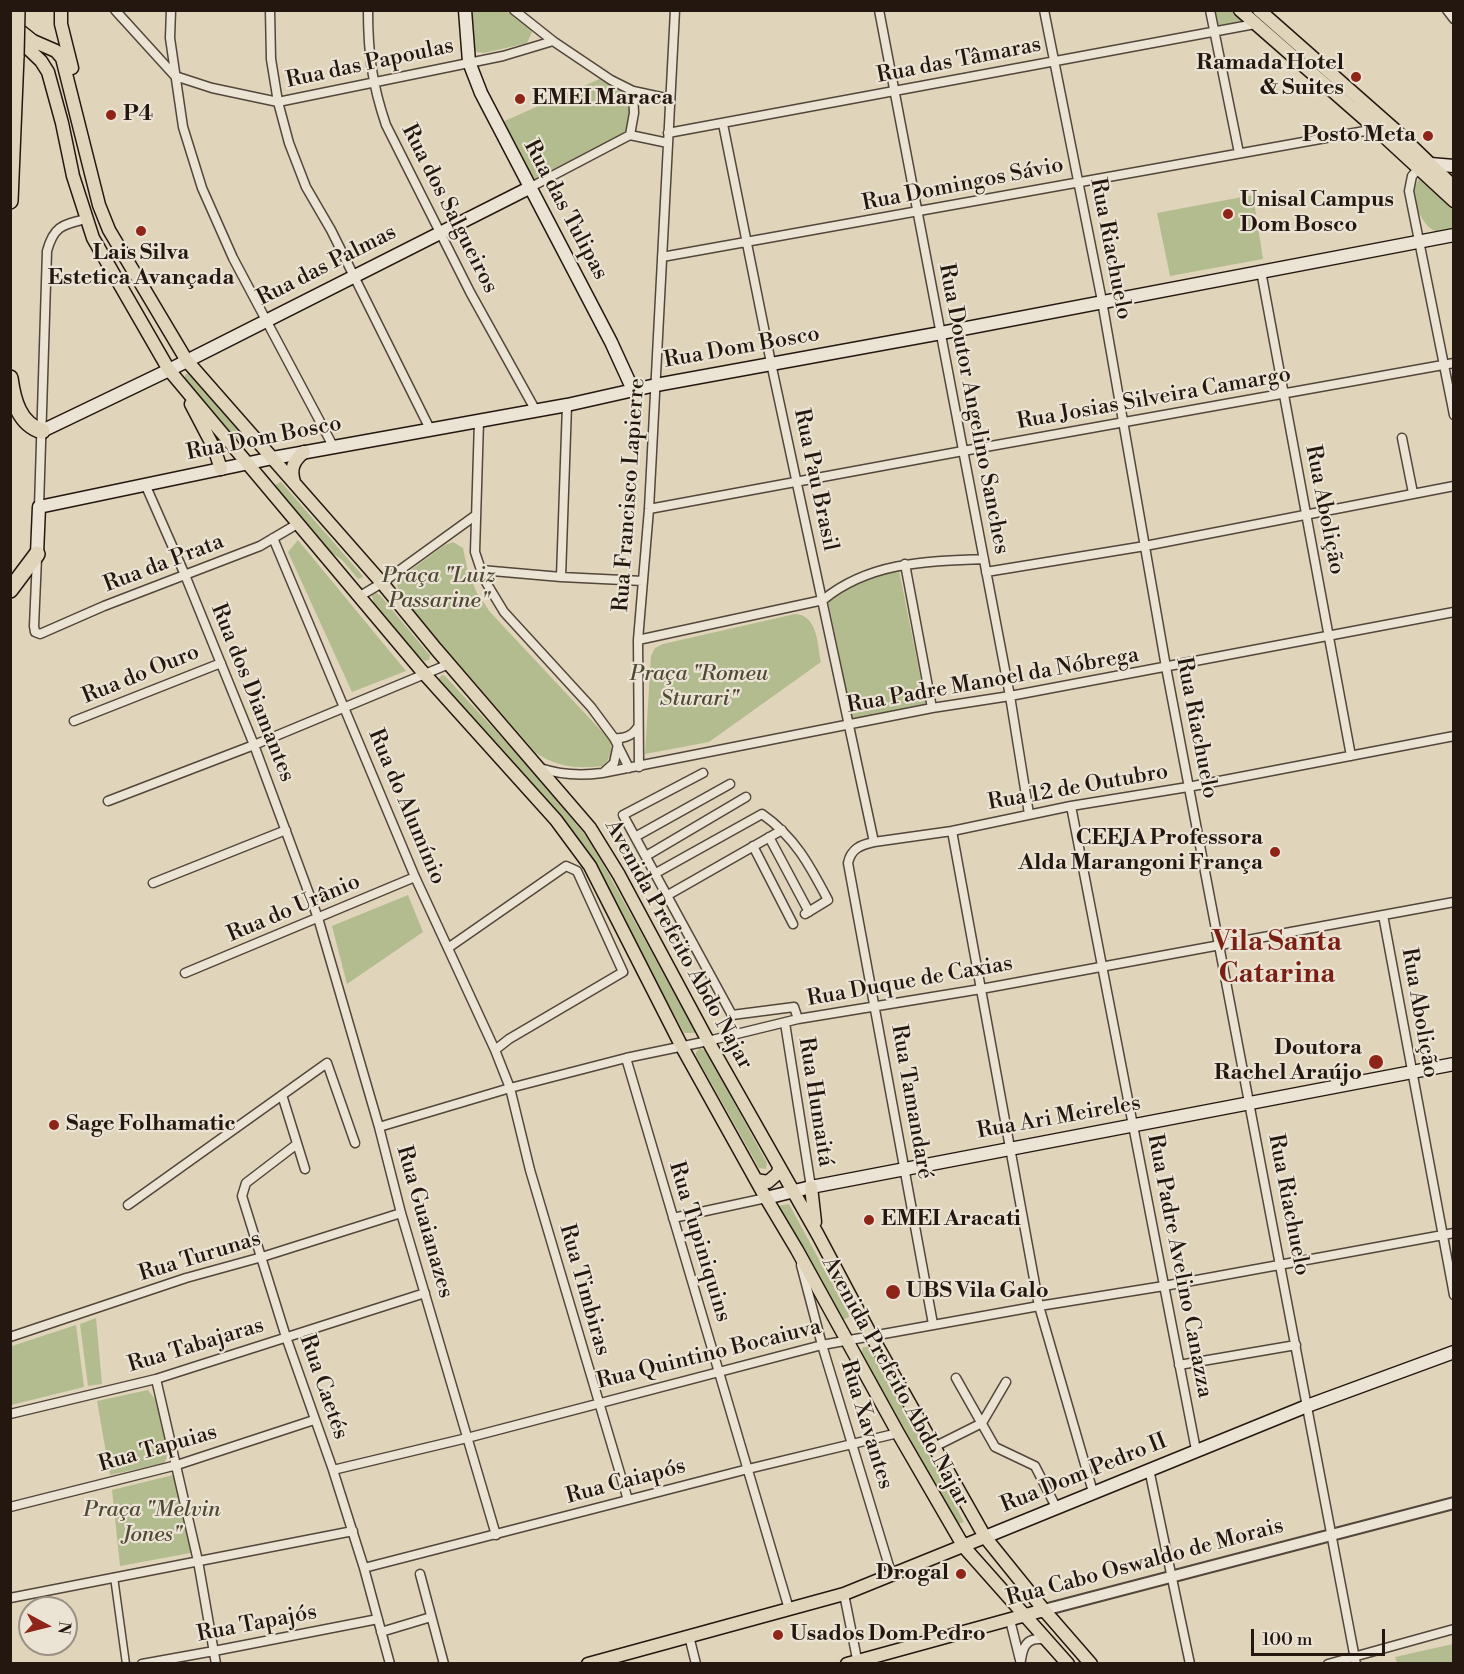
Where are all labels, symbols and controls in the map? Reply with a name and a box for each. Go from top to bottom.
street label: Rua das Tâmaras [874,32,1044,90]
street label: Rua das Papoulas [284,33,456,95]
place label: Ramada Hotel & Suites [1196,51,1344,102]
marker: Ramada Hotel & Suites [1349,70,1363,84]
place label: EMEI Maraca [532,86,674,112]
marker: EMEI Maraca [513,92,527,106]
place label: P4 [123,102,153,128]
marker: P4 [104,108,118,122]
street label: Rua dos Salgueiros [395,120,503,298]
place label: Posto Meta [1302,123,1416,149]
marker: Posto Meta [1421,129,1435,143]
street label: Rua das Tulipas [517,136,613,284]
street label: Rua Domingos Sávio [860,153,1066,217]
street label: Rua Riachuelo [1083,176,1137,322]
place label: Unisal Campus Dom Bosco [1240,188,1394,240]
marker: Unisal Campus Dom Bosco [1221,207,1235,221]
street label: Rua das Palmas [253,220,401,312]
marker: Lais Silva Estetica Avançada [134,224,148,238]
place label: Lais Silva Estetica Avançada [48,241,234,292]
street label: Rua Doutor Angelino Sanches [932,262,1014,556]
street label: Rua Dom Bosco [662,321,822,375]
street label: Rua Josias Silveira Camargo [1015,362,1293,436]
street label: Rua Francisco Lapierre [609,377,651,613]
street label: Rua Pau Brasil [787,406,843,554]
street label: Rua Dom Bosco [184,411,344,467]
street label: Rua Abolição [1299,443,1349,577]
street label: Rua da Prata [100,529,228,599]
park label: Praça "Luiz Passarine" [382,564,496,616]
street label: Rua dos Diamantes [204,600,300,786]
street label: Rua do Ouro [79,640,203,710]
street label: Rua Padre Manoel da Nóbrega [845,642,1141,720]
street label: Rua Riachuelo [1169,655,1223,801]
park label: Praça "Romeu Sturari" [630,662,768,714]
street label: Rua do Alumínio [361,725,451,889]
street label: Rua 12 de Outubro [986,759,1170,817]
street label: Avenida Prefeito Abdo Najar [598,816,758,1074]
place label: CEEJA Professora Alda Marangoni França [1018,826,1263,878]
marker: CEEJA Professora Alda Marangoni França [1268,845,1282,859]
street label: Rua do Urânio [224,869,364,949]
district label: Vila Santa Catarina [1212,926,1342,992]
street label: Rua Abolição [1395,946,1443,1080]
street label: Rua Duque de Caxias [805,951,1015,1013]
street label: Rua Tamandaré [884,1023,938,1181]
street label: Rua Humaitá [792,1036,838,1168]
place label: Doutora Rachel Araújo [1214,1036,1362,1088]
marker: Doutora Rachel Araújo [1367,1053,1385,1071]
street label: Rua Ari Meireles [975,1091,1143,1145]
place label: Sage Folhamatic [66,1112,236,1138]
marker: Sage Folhamatic [47,1118,61,1132]
street label: Rua Padre Avelino Canazza [1140,1132,1218,1400]
street label: Rua Riachuelo [1261,1132,1315,1278]
street label: Rua Guaianazes [390,1143,458,1301]
street label: Rua Tupiniquins [662,1159,736,1325]
place label: EMEI Aracati [881,1207,1021,1233]
marker: EMEI Aracati [862,1213,876,1227]
street label: Rua Timbiras [553,1221,615,1359]
street label: Rua Turunas [136,1226,264,1288]
street label: Avenida Prefeito Abdo Najar [815,1253,975,1511]
place label: UBS Vila Galo [906,1279,1049,1305]
marker: UBS Vila Galo [884,1283,902,1301]
street label: Rua Tabajaras [125,1313,267,1379]
street label: Rua Quintino Bocaiuva [594,1314,824,1396]
street label: Rua Caetés [293,1331,353,1443]
street label: Rua Xavantes [834,1357,898,1493]
street label: Rua Tapuias [96,1419,220,1479]
street label: Rua Dom Pedro II [997,1429,1171,1519]
street label: Rua Caiapós [563,1453,689,1511]
park label: Praça "Melvin Jones" [83,1498,221,1550]
street label: Rua Cabo Oswaldo de Morais [1003,1513,1287,1613]
place label: Drogal [876,1561,949,1587]
marker: Drogal [954,1567,968,1581]
north arrow [18,1596,78,1656]
street label: Rua Tapajós [195,1599,319,1649]
scale bar [1254,1617,1388,1655]
text: N [53,1620,75,1635]
place label: Usados Dom Pedro [790,1622,986,1648]
marker: Usados Dom Pedro [771,1628,785,1642]
text: 100 m [1262,1628,1313,1651]

